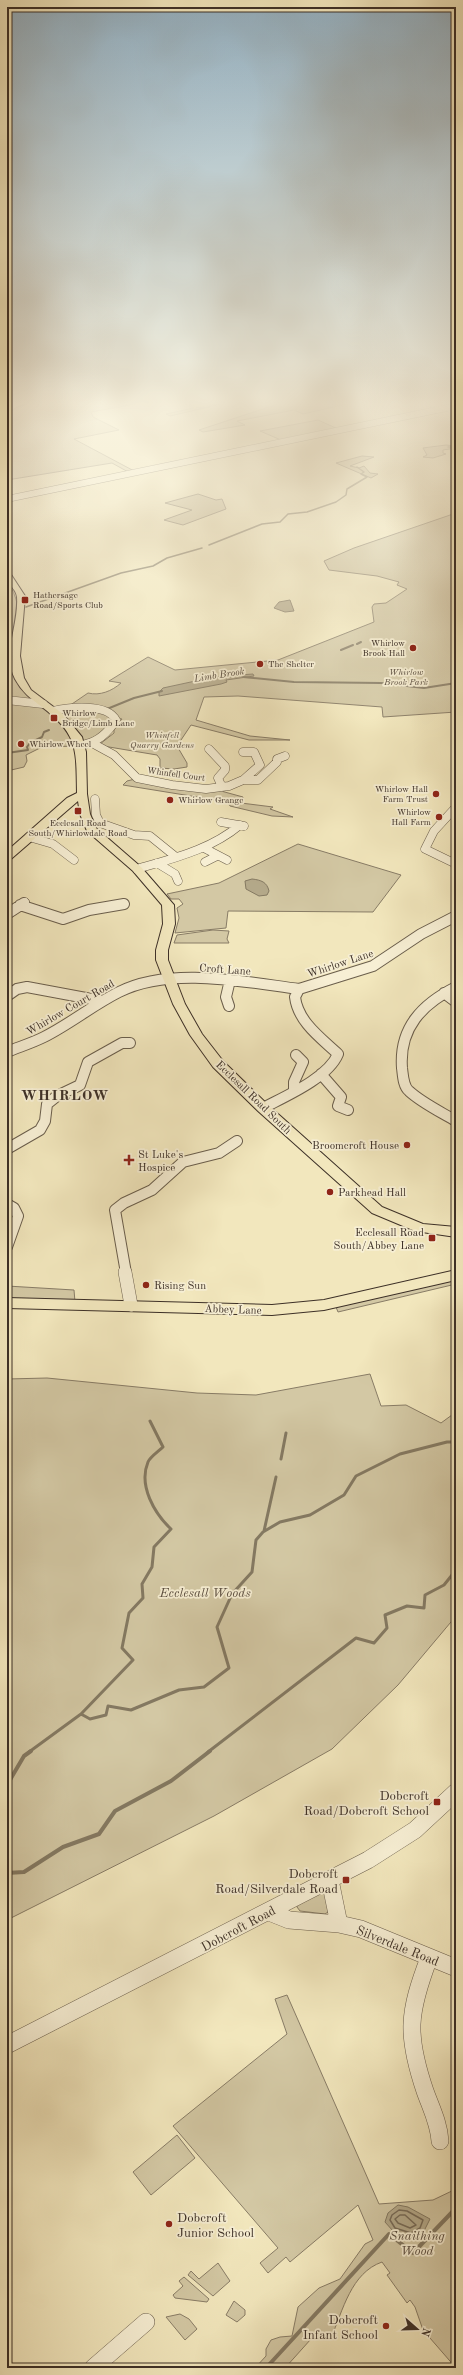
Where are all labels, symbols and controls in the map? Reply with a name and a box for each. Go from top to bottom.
place label: Hathersage Road/Sports Club [33,591,103,610]
marker: Hathersage Road/Sports Club [20,595,30,605]
place label: Whirlow Brook Hall [363,639,406,658]
marker: Whirlow Brook Hall [408,643,418,653]
marker: The Shelter [255,659,265,669]
place label: The Shelter [268,660,314,669]
water label: Limb Brook [192,666,245,684]
park label: Whirlow Brook Park [383,668,429,687]
place label: Whirlow Bridge/Limb Lane [62,709,134,728]
marker: Whirlow Bridge/Limb Lane [49,713,59,723]
park label: Whinfell Quarry Gardens [130,731,194,750]
marker: Whirlow Wheel [16,739,26,749]
place label: Whirlow Wheel [29,740,92,749]
street label: Whinfell Court [146,766,205,783]
place label: Whirlow Hall Farm Trust [375,785,429,804]
marker: Whirlow Hall Farm Trust [431,789,441,799]
marker: Whirlow Grange [165,795,175,805]
place label: Whirlow Grange [178,796,243,805]
marker: Ecclesall Road South/Whirlowdale Road [73,806,83,816]
place label: Whirlow Hall Farm [391,808,431,827]
marker: Whirlow Hall Farm [434,812,444,822]
place label: Ecclesall Road South/Whirlowdale Road [28,819,128,838]
street label: Whirlow Lane [306,949,375,980]
street label: Croft Lane [199,963,251,978]
street label: Whirlow Court Road [25,978,117,1038]
street label: Ecclesall Road South [213,1059,293,1137]
district label: WHIRLOW [21,1089,109,1104]
marker: Broomcroft House [402,1140,412,1150]
place label: Broomcroft House [312,1141,399,1152]
place label: St Luke's Hospice [138,1150,183,1174]
marker: St Luke's Hospice [123,1154,135,1166]
marker: Parkhead Hall [325,1187,335,1197]
place label: Parkhead Hall [338,1188,406,1199]
place label: Ecclesall Road South/Abbey Lane [334,1228,424,1252]
marker: Ecclesall Road South/Abbey Lane [427,1233,437,1243]
marker: Rising Sun [141,1280,151,1290]
place label: Rising Sun [154,1281,206,1292]
street label: Abbey Lane [204,1304,262,1317]
park label: Ecclesall Woods [158,1587,251,1600]
place label: Dobcroft Road/Dobcroft School [304,1790,429,1818]
marker: Dobcroft Road/Dobcroft School [432,1797,442,1807]
place label: Dobcroft Road/Silverdale Road [215,1868,338,1896]
marker: Dobcroft Road/Silverdale Road [341,1875,351,1885]
street label: Dobcroft Road [199,1904,278,1954]
street label: Silverdale Road [354,1924,441,1969]
place label: Dobcroft Junior School [177,2212,255,2240]
marker: Dobcroft Junior School [164,2219,174,2229]
park label: Snaithing Wood [389,2230,445,2258]
north arrow [397,2309,437,2349]
place label: Dobcroft Infant School [303,2314,378,2342]
marker: Dobcroft Infant School [381,2321,391,2331]
text: N [418,2326,432,2338]

